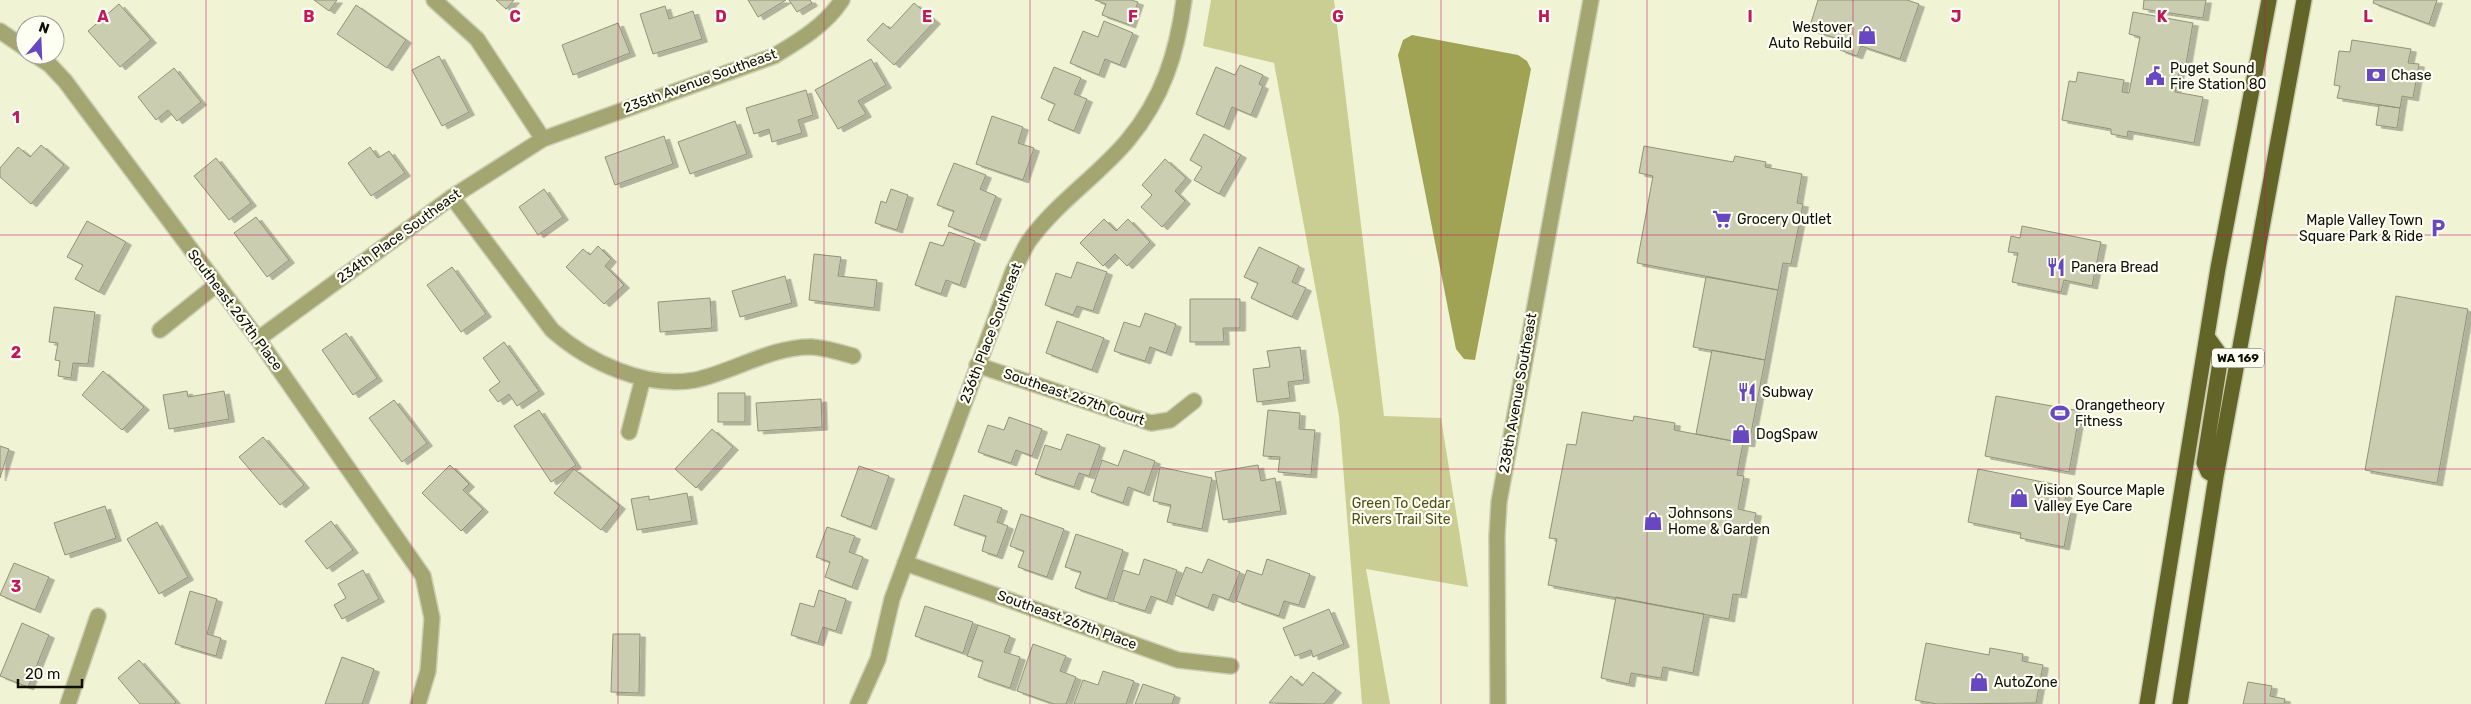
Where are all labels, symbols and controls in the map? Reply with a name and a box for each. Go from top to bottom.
text: A [97,7,109,26]
text: B [303,7,315,26]
text: C [509,7,521,26]
text: D [715,7,727,26]
text: E [922,7,932,26]
text: F [1128,7,1138,26]
text: G [1332,7,1344,26]
text: H [1538,7,1550,26]
text: I [1747,7,1753,26]
text: J [1951,7,1961,26]
text: K [2157,7,2168,26]
text: L [2363,7,2373,26]
north arrow [15,15,65,65]
text: N [37,19,52,38]
place label: Westover Auto Rebuild [1769,19,1853,52]
shop icon: Westover Auto Rebuild [1856,24,1878,46]
street label: 235th Avenue Southeast [621,45,779,117]
place label: Puget Sound Fire Station 80 [2170,60,2267,93]
bank icon: Chase [2365,64,2387,86]
public building icon: Puget Sound Fire Station 80 [2144,65,2166,87]
place label: Chase [2391,67,2432,84]
text: 1 [12,108,20,127]
street label: 234th Place Southeast [334,185,465,287]
supermarket icon: Grocery Outlet [1711,208,1733,230]
place label: Grocery Outlet [1737,211,1832,228]
place label: Maple Valley Town Square Park & Ride [2299,212,2423,245]
parking icon: Maple Valley Town Square Park & Ride [2427,217,2449,239]
street label: Southeast 267th Place [184,246,286,374]
restaurant icon: Panera Bread [2045,256,2067,278]
place label: Panera Bread [2071,259,2159,276]
street label: 236th Place Southeast [956,260,1026,406]
street label: 238th Avenue Southeast [1496,311,1541,474]
text: 2 [11,343,21,362]
road number: WA 169 [2212,348,2264,368]
street label: Southeast 267th Court [1001,365,1147,429]
restaurant icon: Subway [1736,381,1758,403]
place label: Subway [1762,384,1814,401]
place label: Orangetheory Fitness [2075,397,2165,430]
sports icon: Orangetheory Fitness [2049,402,2071,424]
shop icon: DogSpaw [1730,423,1752,445]
place label: DogSpaw [1756,426,1818,443]
place label: Vision Source Maple Valley Eye Care [2034,482,2165,515]
shop icon: Vision Source Maple Valley Eye Care [2008,487,2030,509]
park label: Green To Cedar Rivers Trail Site [1352,495,1451,528]
place label: Johnsons Home & Garden [1668,505,1770,538]
shop icon: Johnsons Home & Garden [1642,510,1664,532]
text: 3 [11,577,21,596]
street label: Southeast 267th Place [995,587,1139,653]
scale bar [18,656,81,688]
text: 20 m [25,665,60,683]
shop icon: AutoZone [1968,671,1990,693]
place label: AutoZone [1994,674,2058,691]

